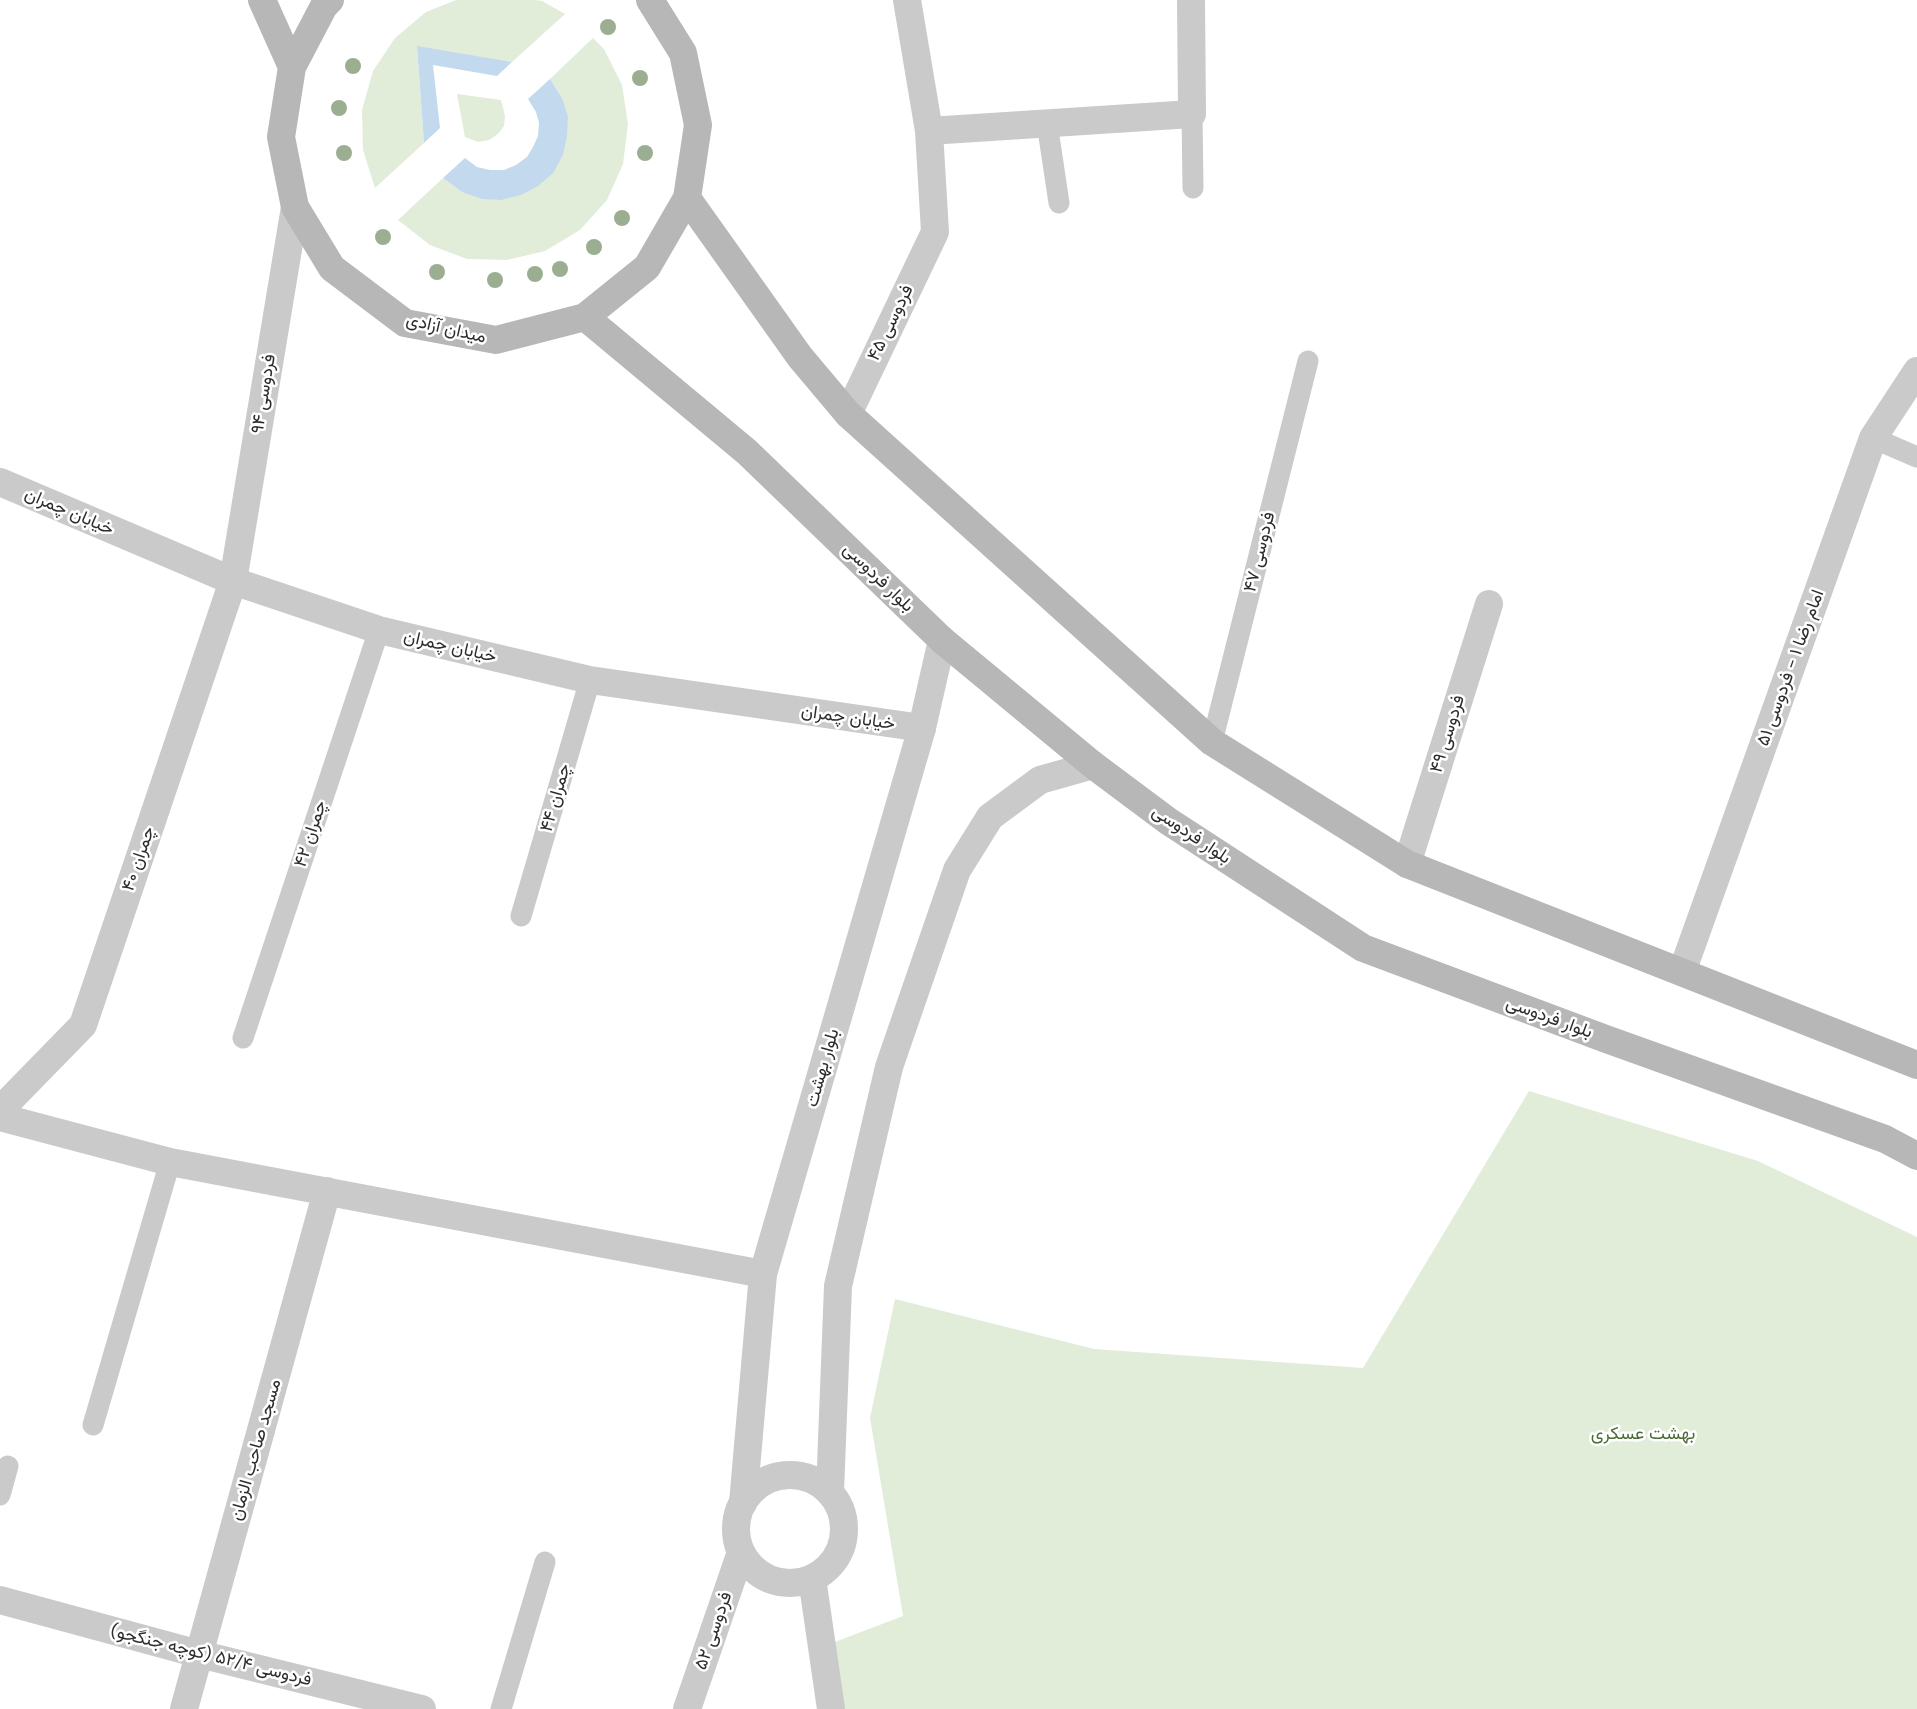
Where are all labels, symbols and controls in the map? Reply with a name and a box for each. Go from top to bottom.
street label: فردوسی ۴۵ [863,281,919,365]
street label: میدان آزادی [404,309,488,349]
street label: فردوسی ۹۴ [247,353,281,435]
street label: خیابان چمران [21,484,117,540]
street label: فردوسی ۴۷ [1240,510,1280,594]
street label: بلوار فردوسی [838,539,918,617]
street label: امام رضا ۱ - فردوسی ۵۱ [1753,587,1829,749]
street label: خیابان چمران [401,626,499,668]
street label: فردوسی ۴۹ [1426,693,1470,775]
street label: خیابان چمران [800,701,896,735]
street label: چمران ۴۴ [536,761,576,835]
street label: چمران ۴۲ [290,798,332,870]
street label: بلوار فردوسی [1147,801,1235,869]
street label: چمران ۴۰ [118,824,160,894]
street label: بلوار فردوسی [1503,992,1595,1044]
street label: بلوار بهشت [802,1026,844,1110]
street label: مسجد صاحب الزمان [225,1377,287,1523]
park label: بهشت عسکری [1591,1423,1695,1445]
street label: فردوسی ۵۲ [691,1589,737,1673]
street label: فردوسی ۵۲/۴ (کوچه جنگجو) [108,1621,314,1691]

